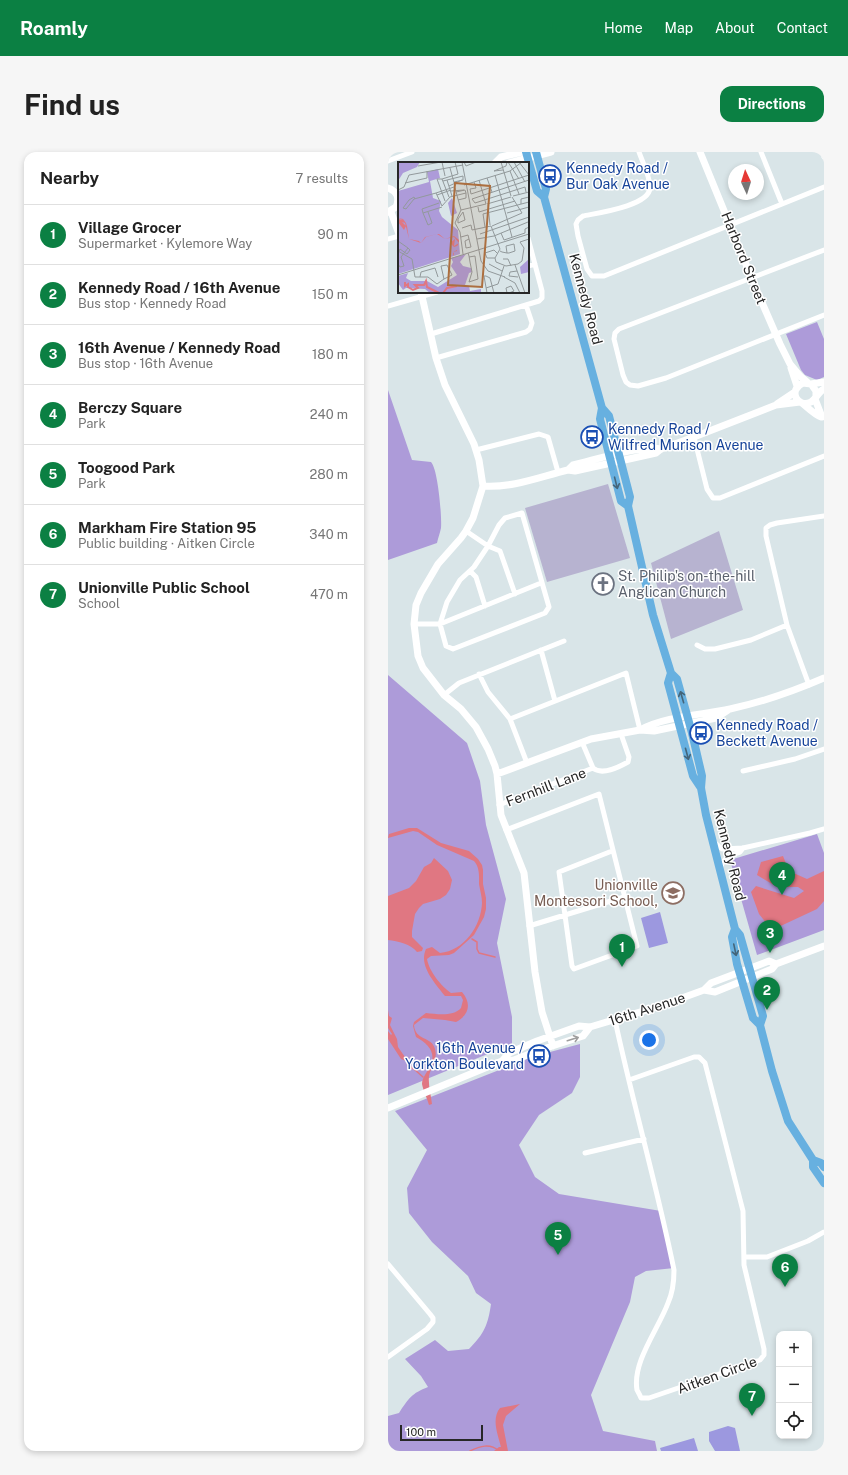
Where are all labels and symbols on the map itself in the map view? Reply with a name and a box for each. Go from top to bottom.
place label: Kennedy Road / Bur Oak Avenue [566,160,670,192]
inset map [398,162,529,293]
bus stop icon: Kennedy Road / Bur Oak Avenue [537,163,563,189]
north arrow [728,164,764,200]
street label: Harbord Street [718,209,770,307]
street label: Kennedy Road [566,252,606,346]
place label: Kennedy Road / Wilfred Murison Avenue [608,421,764,453]
bus stop icon: Kennedy Road / Wilfred Murison Avenue [579,424,605,450]
one-way arrow [613,476,621,489]
place label: St. Philip's on-the-hill Anglican Church [618,568,755,600]
church icon: St. Philip's on-the-hill Anglican Church [590,571,616,597]
one-way arrow [678,691,685,704]
place label: Kennedy Road / Beckett Avenue [716,717,818,749]
bus stop icon: Kennedy Road / Beckett Avenue [688,720,714,746]
one-way arrow [684,747,691,760]
street label: Fernhill Lane [504,764,588,810]
street label: Kennedy Road [711,808,749,902]
pin: 4 [769,862,795,895]
place label: Unionville Montessori School, [534,877,658,909]
school or university icon: Unionville Montessori School, [660,880,686,906]
pin: 3 [757,920,783,953]
pin: 1 [609,934,635,967]
one-way arrow [731,944,739,957]
pin: 2 [754,977,780,1010]
street label: 16th Avenue [607,989,687,1029]
your location [639,1030,659,1050]
one-way arrow [567,1035,580,1042]
place label: 16th Avenue / Yorkton Boulevard [405,1040,524,1072]
bus stop icon: 16th Avenue / Yorkton Boulevard [526,1043,552,1069]
pin: 5 [545,1222,571,1255]
pin: 6 [772,1254,798,1287]
street label: Aitken Circle [675,1353,759,1397]
pin: 7 [739,1383,765,1416]
scale bar [400,1423,483,1442]

